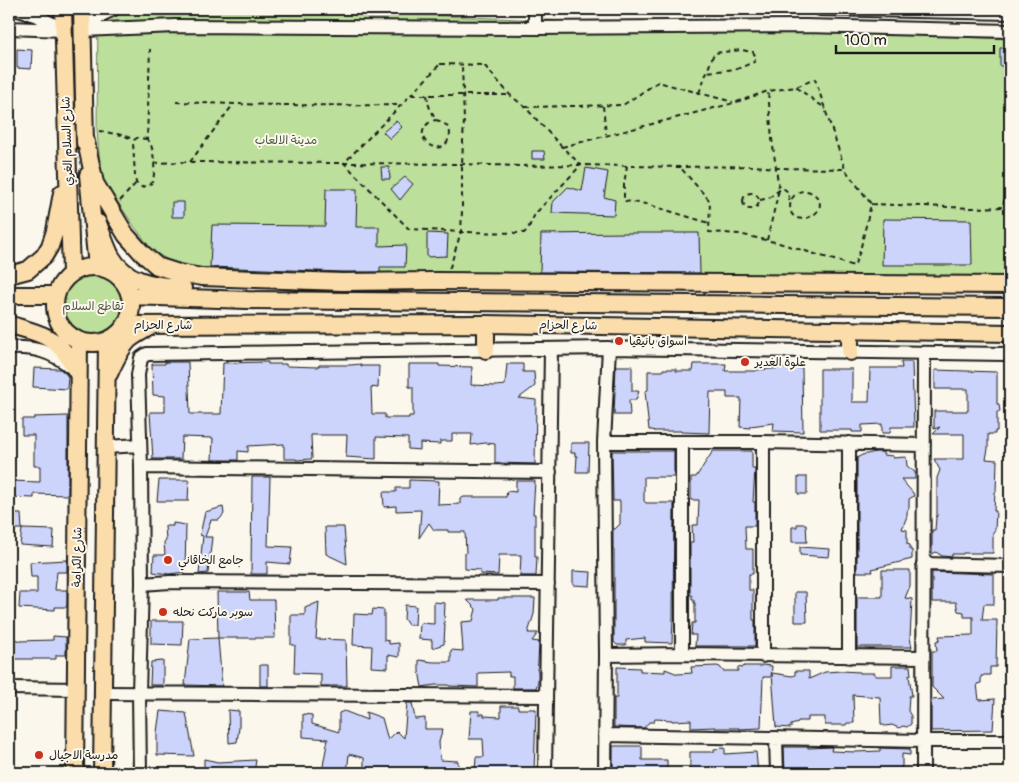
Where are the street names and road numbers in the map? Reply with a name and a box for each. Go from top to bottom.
street label: شارع السلام الغري [58,96,78,186]
street label: شارع الحزام [539,317,597,335]
street label: شارع الحزام [134,318,192,334]
street label: شارع الكرامة [69,527,87,587]

